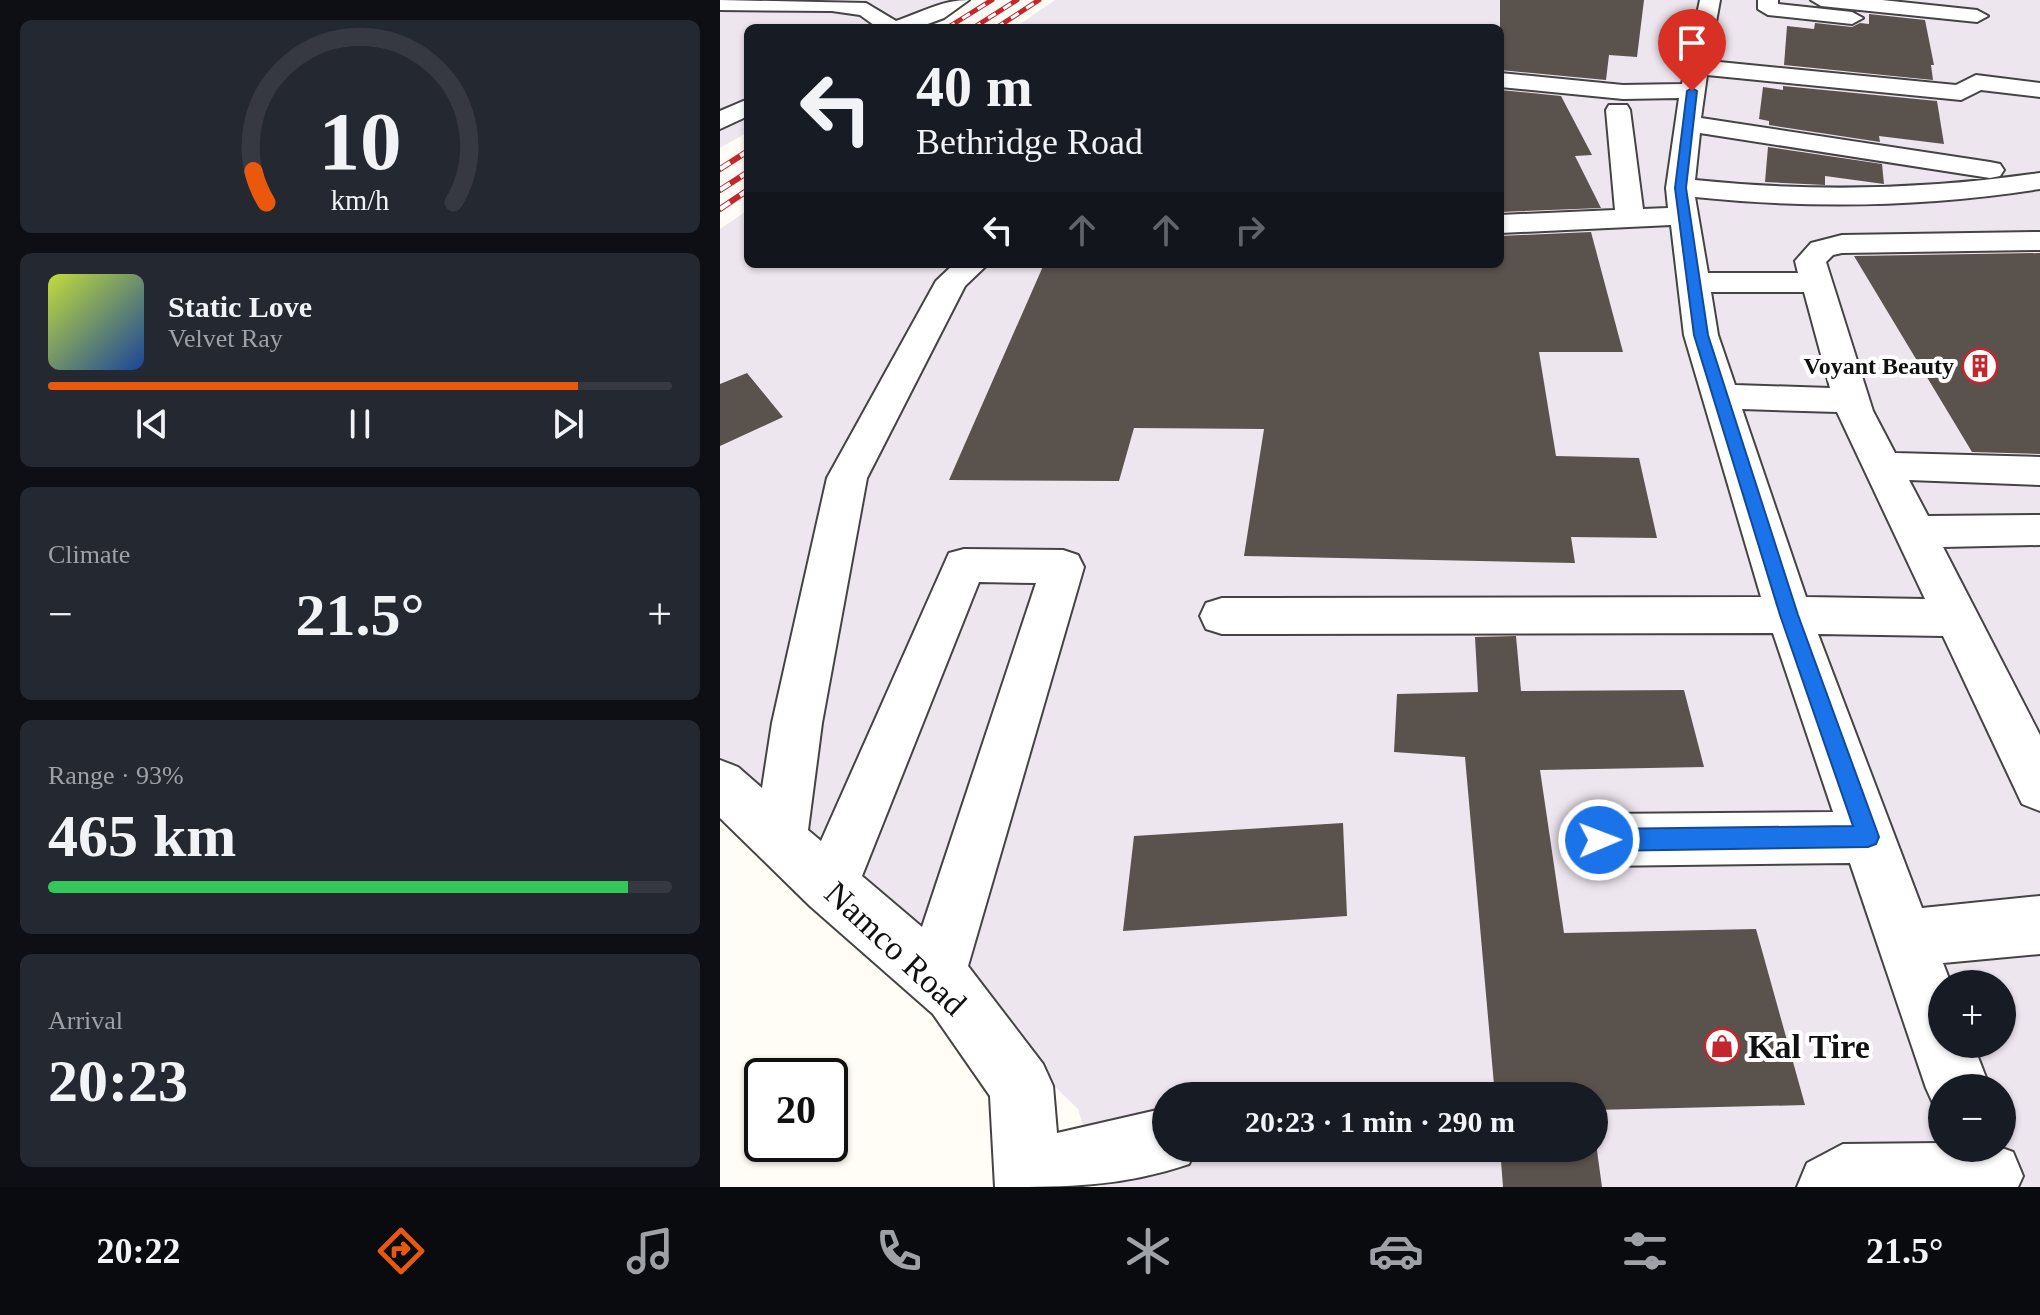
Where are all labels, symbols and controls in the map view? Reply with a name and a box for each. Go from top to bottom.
pin [1658,9,1726,91]
icon: arrive [1670,21,1714,65]
icon: left [784,56,888,160]
text: 40 m [916,56,1033,118]
text: 10 [318,94,402,186]
text: Bethridge Road [916,122,1143,162]
text: km/h [331,185,389,216]
icon: left [976,208,1020,252]
icon: ahead [1060,208,1104,252]
icon: ahead [1144,208,1188,252]
icon: right [1228,208,1272,252]
text: Static Love [168,290,312,323]
text: Velvet Ray [168,324,283,353]
building icon: Voyant Beauty [1961,347,1999,385]
place label: Voyant Beauty [1804,353,1954,379]
icon: previous [130,402,174,446]
icon: pause [338,402,382,446]
icon: next [546,402,590,446]
text: Climate [48,540,130,569]
text: 21.5° [296,582,425,648]
text: − [48,590,73,639]
text: + [647,590,672,639]
text: Range · 93% [48,761,184,790]
position arrow [1557,798,1641,882]
text: 465 km [48,803,236,869]
street label: Namco Road [818,874,974,1023]
map controls [1928,970,2016,1162]
button: + [1928,970,2016,1058]
text: Arrival [48,1006,123,1035]
shop icon: Kal Tire [1703,1027,1741,1065]
place label: Kal Tire [1748,1028,1870,1065]
text: 20:23 [48,1048,188,1114]
speed limit sign: 20 [744,1058,848,1162]
button: − [1928,1074,2016,1162]
text: 20:23 · 1 min · 290 m [1245,1105,1515,1138]
icon: directions [373,1223,429,1279]
icon: music [622,1223,678,1279]
icon: phone [871,1223,927,1279]
icon: climate [1120,1223,1176,1279]
icon: car [1368,1223,1424,1279]
icon: filters [1617,1223,1673,1279]
text: 20:22 [96,1231,180,1271]
text: 21.5° [1866,1231,1944,1271]

